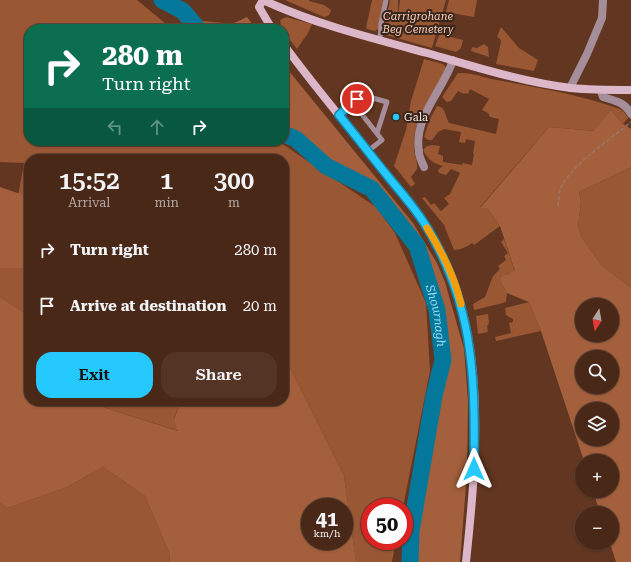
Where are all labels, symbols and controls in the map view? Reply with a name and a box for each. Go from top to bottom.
park label: Carrigrohane Beg Cemetery [382,10,454,36]
text: 280 m [102,39,183,72]
icon: right [36,40,88,92]
text: Turn right [102,73,190,94]
pin [340,82,374,116]
icon: arrive [346,88,368,110]
place label: Gala [404,111,428,124]
marker: Gala [391,112,401,122]
icon: left [104,116,126,138]
icon: ahead [146,116,168,138]
icon: right [188,116,210,138]
text: 15:52 [59,167,120,195]
text: 1 [160,167,173,195]
text: 300 [214,167,254,195]
text: Arrival [68,195,110,210]
text: min [155,195,179,210]
text: m [228,195,240,210]
icon: right [36,239,58,261]
text: Turn right [70,241,149,259]
text: 280 m [234,241,277,259]
water label: Shournagh [422,282,448,348]
icon: arrive [36,295,58,317]
text: Arrive at destination [70,297,226,315]
text: 20 m [243,297,277,315]
north arrow [575,298,619,342]
map controls [575,298,619,550]
button: search [575,350,619,394]
button: Exit [36,352,153,398]
button: Share [161,352,277,398]
button: layers [575,402,619,446]
position arrow [453,448,495,490]
button: + [575,454,619,498]
speed limit sign: 50 [361,498,413,550]
button: − [575,506,619,550]
text: 41 [316,507,338,531]
text: km/h [314,528,340,539]

